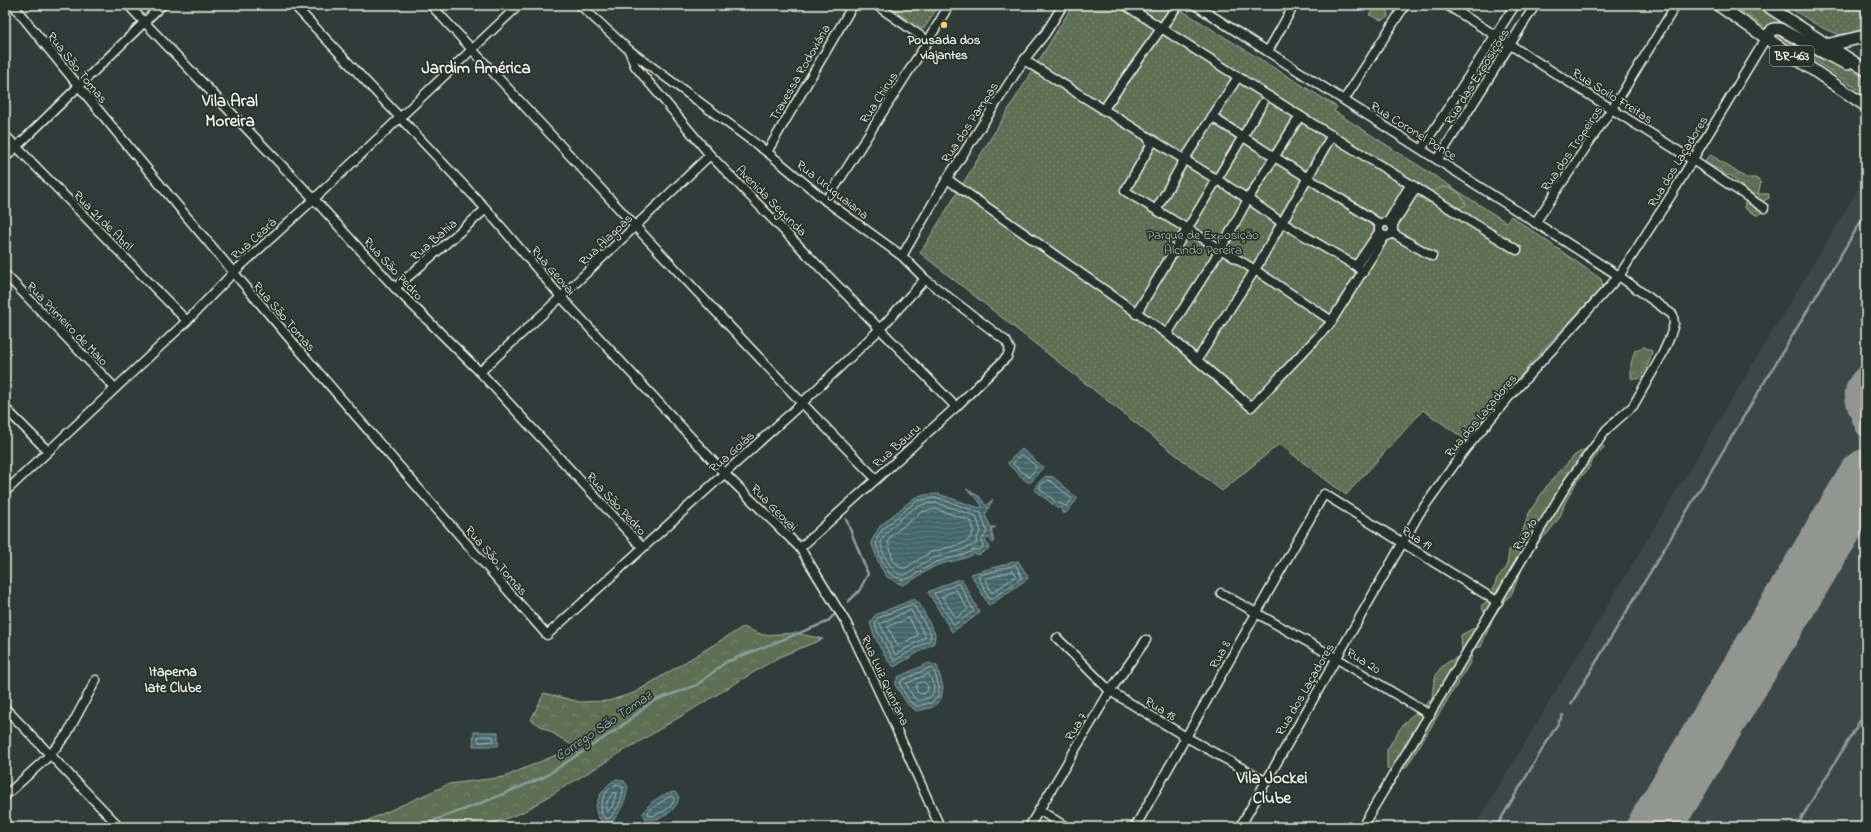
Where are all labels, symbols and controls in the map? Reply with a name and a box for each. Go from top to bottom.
marker: Pousada dos viajantes [939,20,949,30]
street label: Travessa Rodoviária [765,21,836,125]
street label: Rua das Exposições [1440,25,1515,129]
street label: Rua São Tomas [42,28,112,108]
place label: Pousada dos viajantes [908,31,981,65]
road number: BR-463 [1770,46,1814,66]
district label: Jardim América [421,56,531,81]
street label: Rua Soilo Freitas [1568,64,1657,129]
street label: Rua Chirus [855,68,903,128]
street label: Rua dos Pampas [937,78,1004,167]
district label: Vila Aral Moreira [201,89,258,134]
street label: Rua Coronel Ponce [1366,97,1460,166]
street label: Rua dos Tropeiros [1536,102,1608,195]
street label: Rua dos Laçadores [1643,112,1713,211]
street label: Rua Uruguaiana [791,156,872,225]
street label: Avenida Segunda [730,161,811,242]
street label: Rua 21 de Abril [68,187,137,256]
street label: Rua Alagoas [575,209,638,271]
street label: Rua Ceará [227,213,281,265]
street label: Rua Bahia [407,215,461,266]
park label: Parque de Exposição Alcindo Pereira [1147,226,1259,260]
street label: Rua São Pedro [359,233,427,305]
street label: Rua Geovai [526,242,580,300]
street label: Rua Primeiro de Maio [22,278,112,371]
street label: Rua São Tomas [248,278,320,356]
street label: Rua dos Laçadores [1440,370,1522,462]
street label: Rua Bauru [869,419,925,473]
street label: Rua Goiás [705,426,759,478]
street label: Rua São Pedro [582,468,650,540]
street label: Rua Geovai [746,480,802,536]
street label: Rua 10 [1508,515,1543,554]
street label: Rua 19 [1397,521,1435,555]
street label: Rua São Tomas [460,522,532,600]
street label: Rua Luiz Quintana [855,632,914,729]
street label: Rua 8 [1205,637,1236,672]
street label: Rua dos Laçadores [1271,640,1340,740]
street label: Rua 20 [1343,644,1384,679]
district label: Itapema Iate Clube [145,662,202,699]
water label: Corrego São Tomaz [551,685,657,767]
street label: Rua 18 [1141,692,1180,726]
street label: Rua 7 [1060,708,1093,745]
district label: Vila Jockei Clube [1236,766,1308,811]

